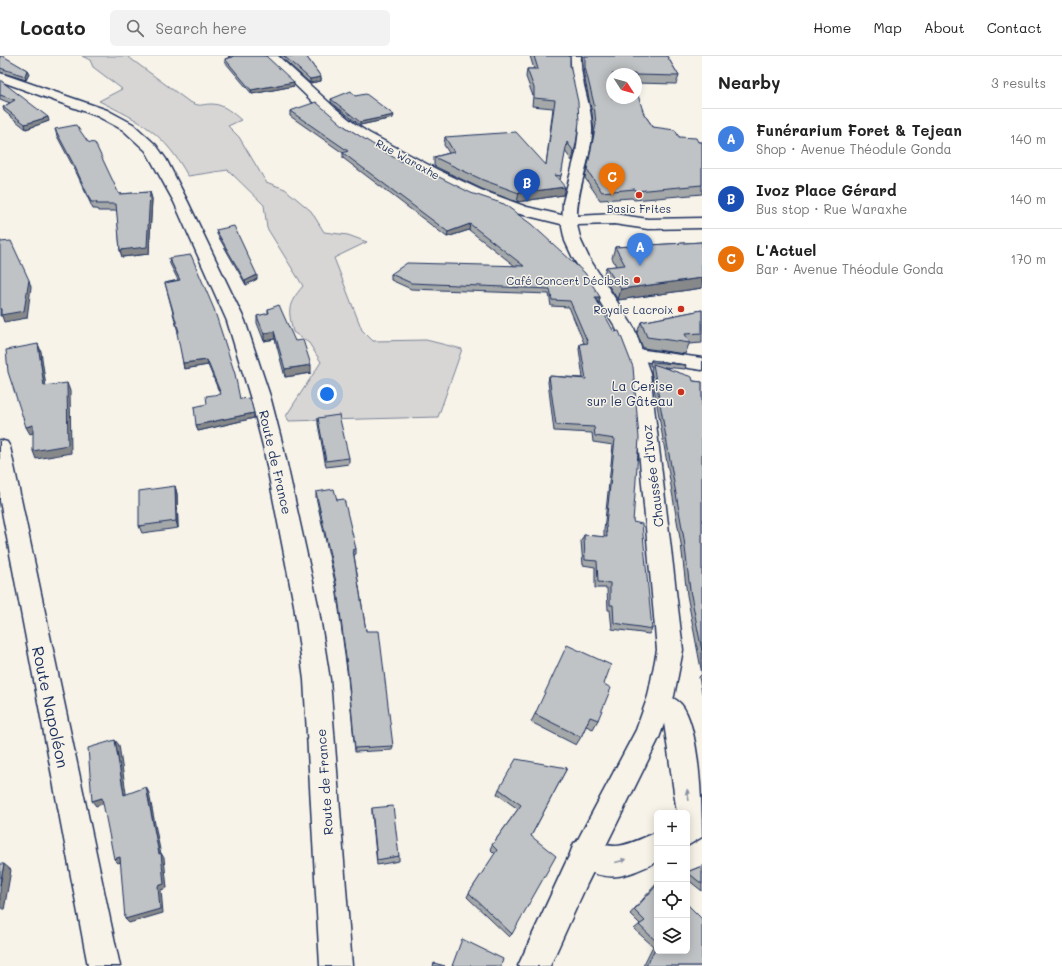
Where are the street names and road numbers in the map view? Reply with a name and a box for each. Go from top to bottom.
street label: Rue Waraxhe [373,135,443,183]
street label: Route de France [256,408,296,516]
street label: Chaussée d'Ivoz [637,424,667,528]
street label: Route Napoléon [28,644,74,770]
street label: Route de France [312,728,336,836]

